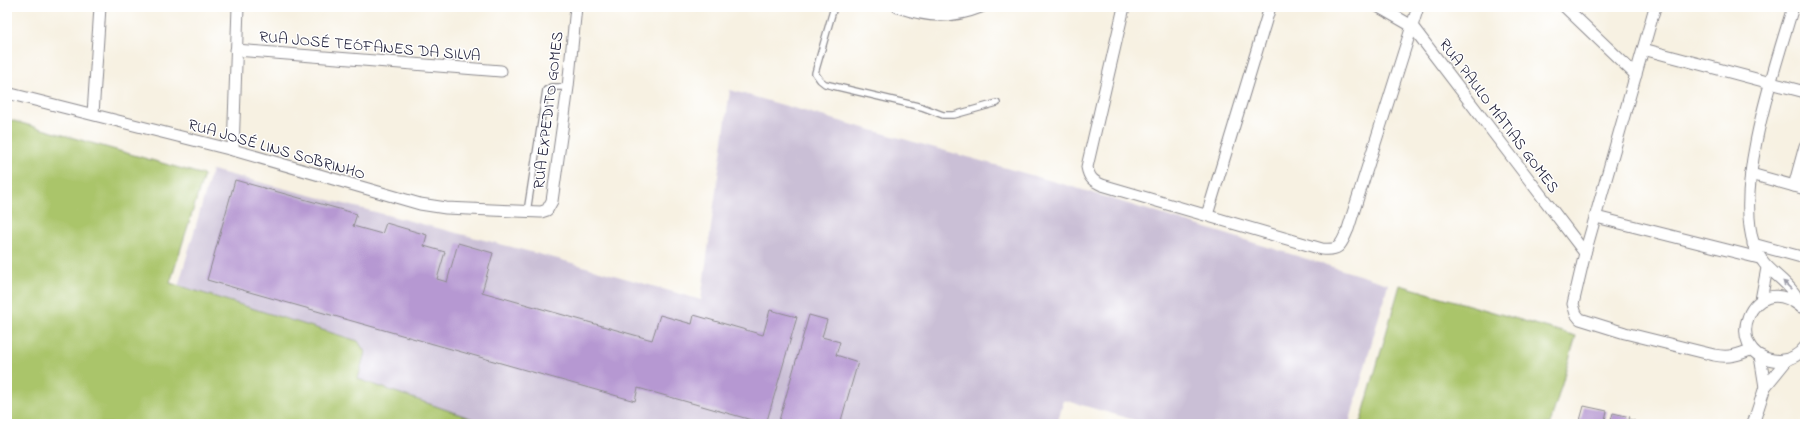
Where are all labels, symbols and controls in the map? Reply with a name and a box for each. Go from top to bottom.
street label: RUA JOSÉ TEÓFANES DA SILVA [258,25,482,69]
street label: RUA EXPEDITO GOMES [527,30,571,190]
street label: RUA PAULO MATIAS GOMES [1432,34,1565,198]
street label: RUA JOSÉ LINS SOBRINHO [185,113,368,187]
one-way arrow [1782,280,1792,290]

